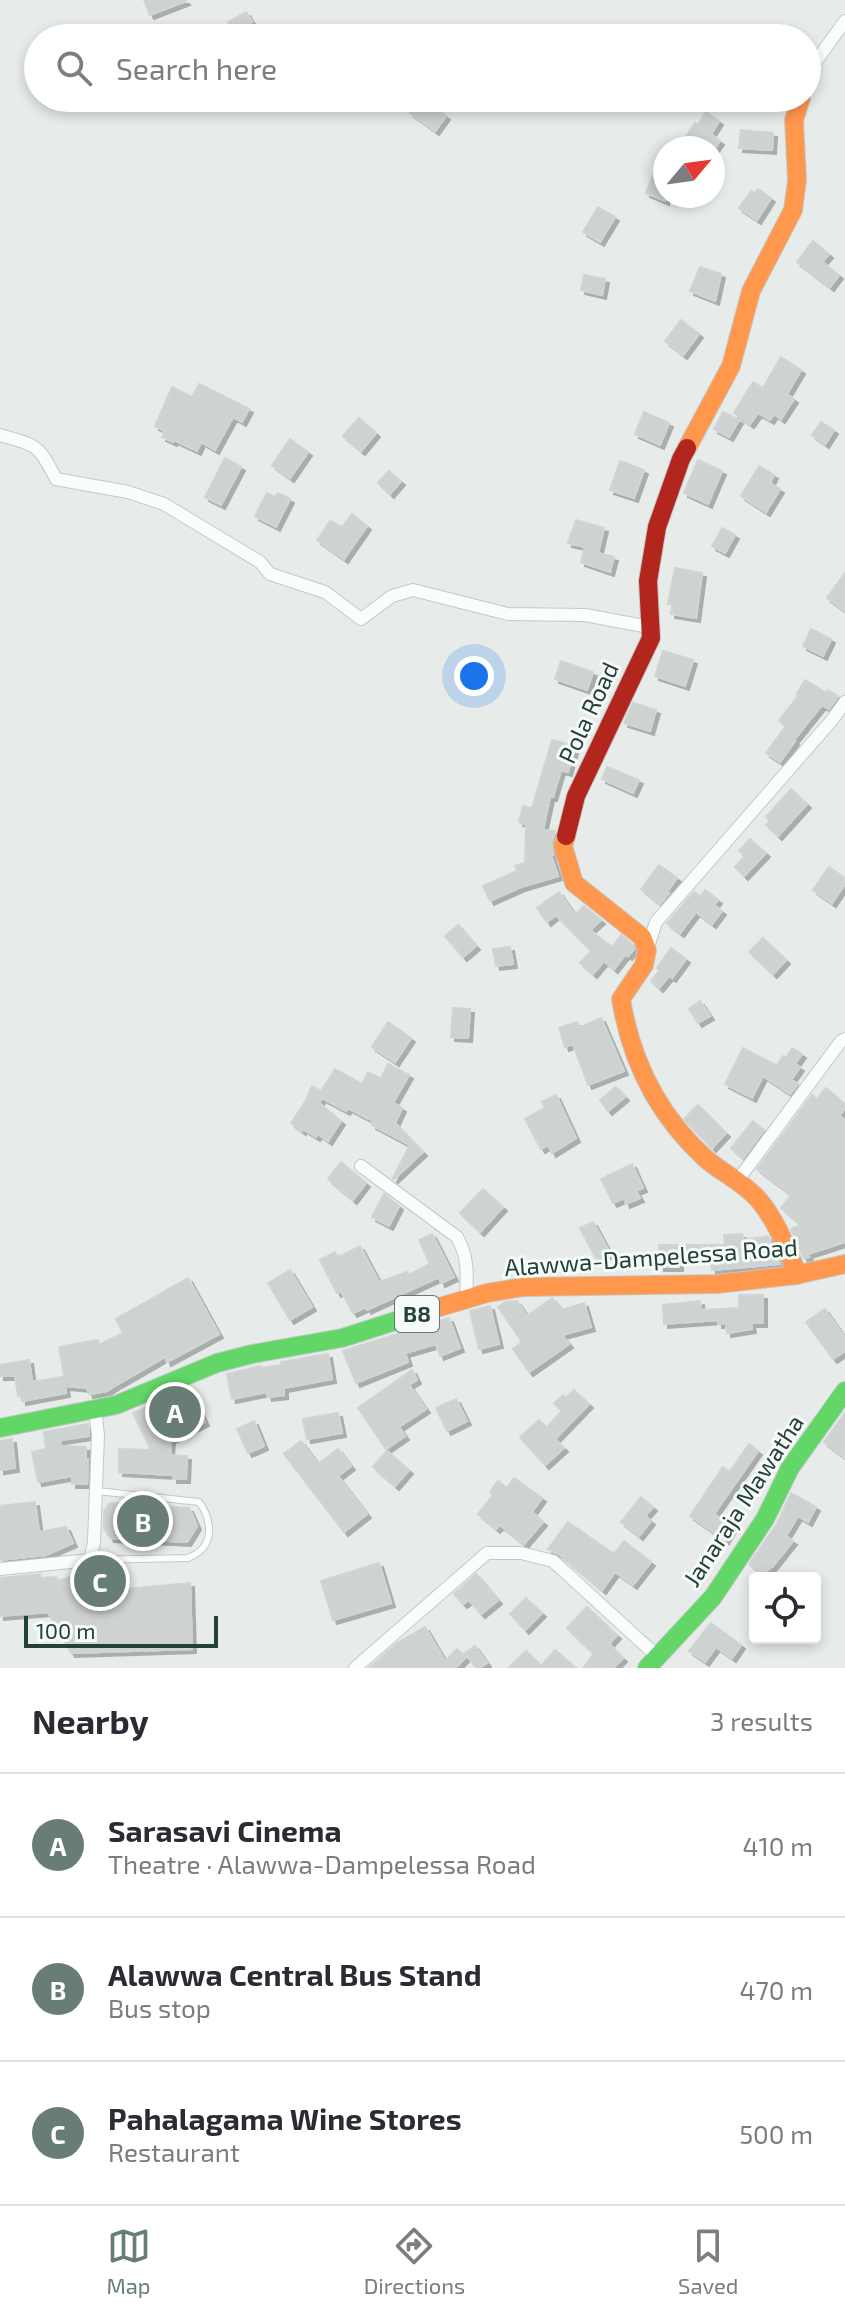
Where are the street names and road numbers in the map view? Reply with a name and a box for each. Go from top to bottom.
street label: Pola Road [552,657,624,768]
street label: Alawwa-Dampelessa Road [503,1232,798,1281]
road number: B8 [395,1296,439,1332]
street label: Janaraja Mawatha [676,1409,809,1592]

